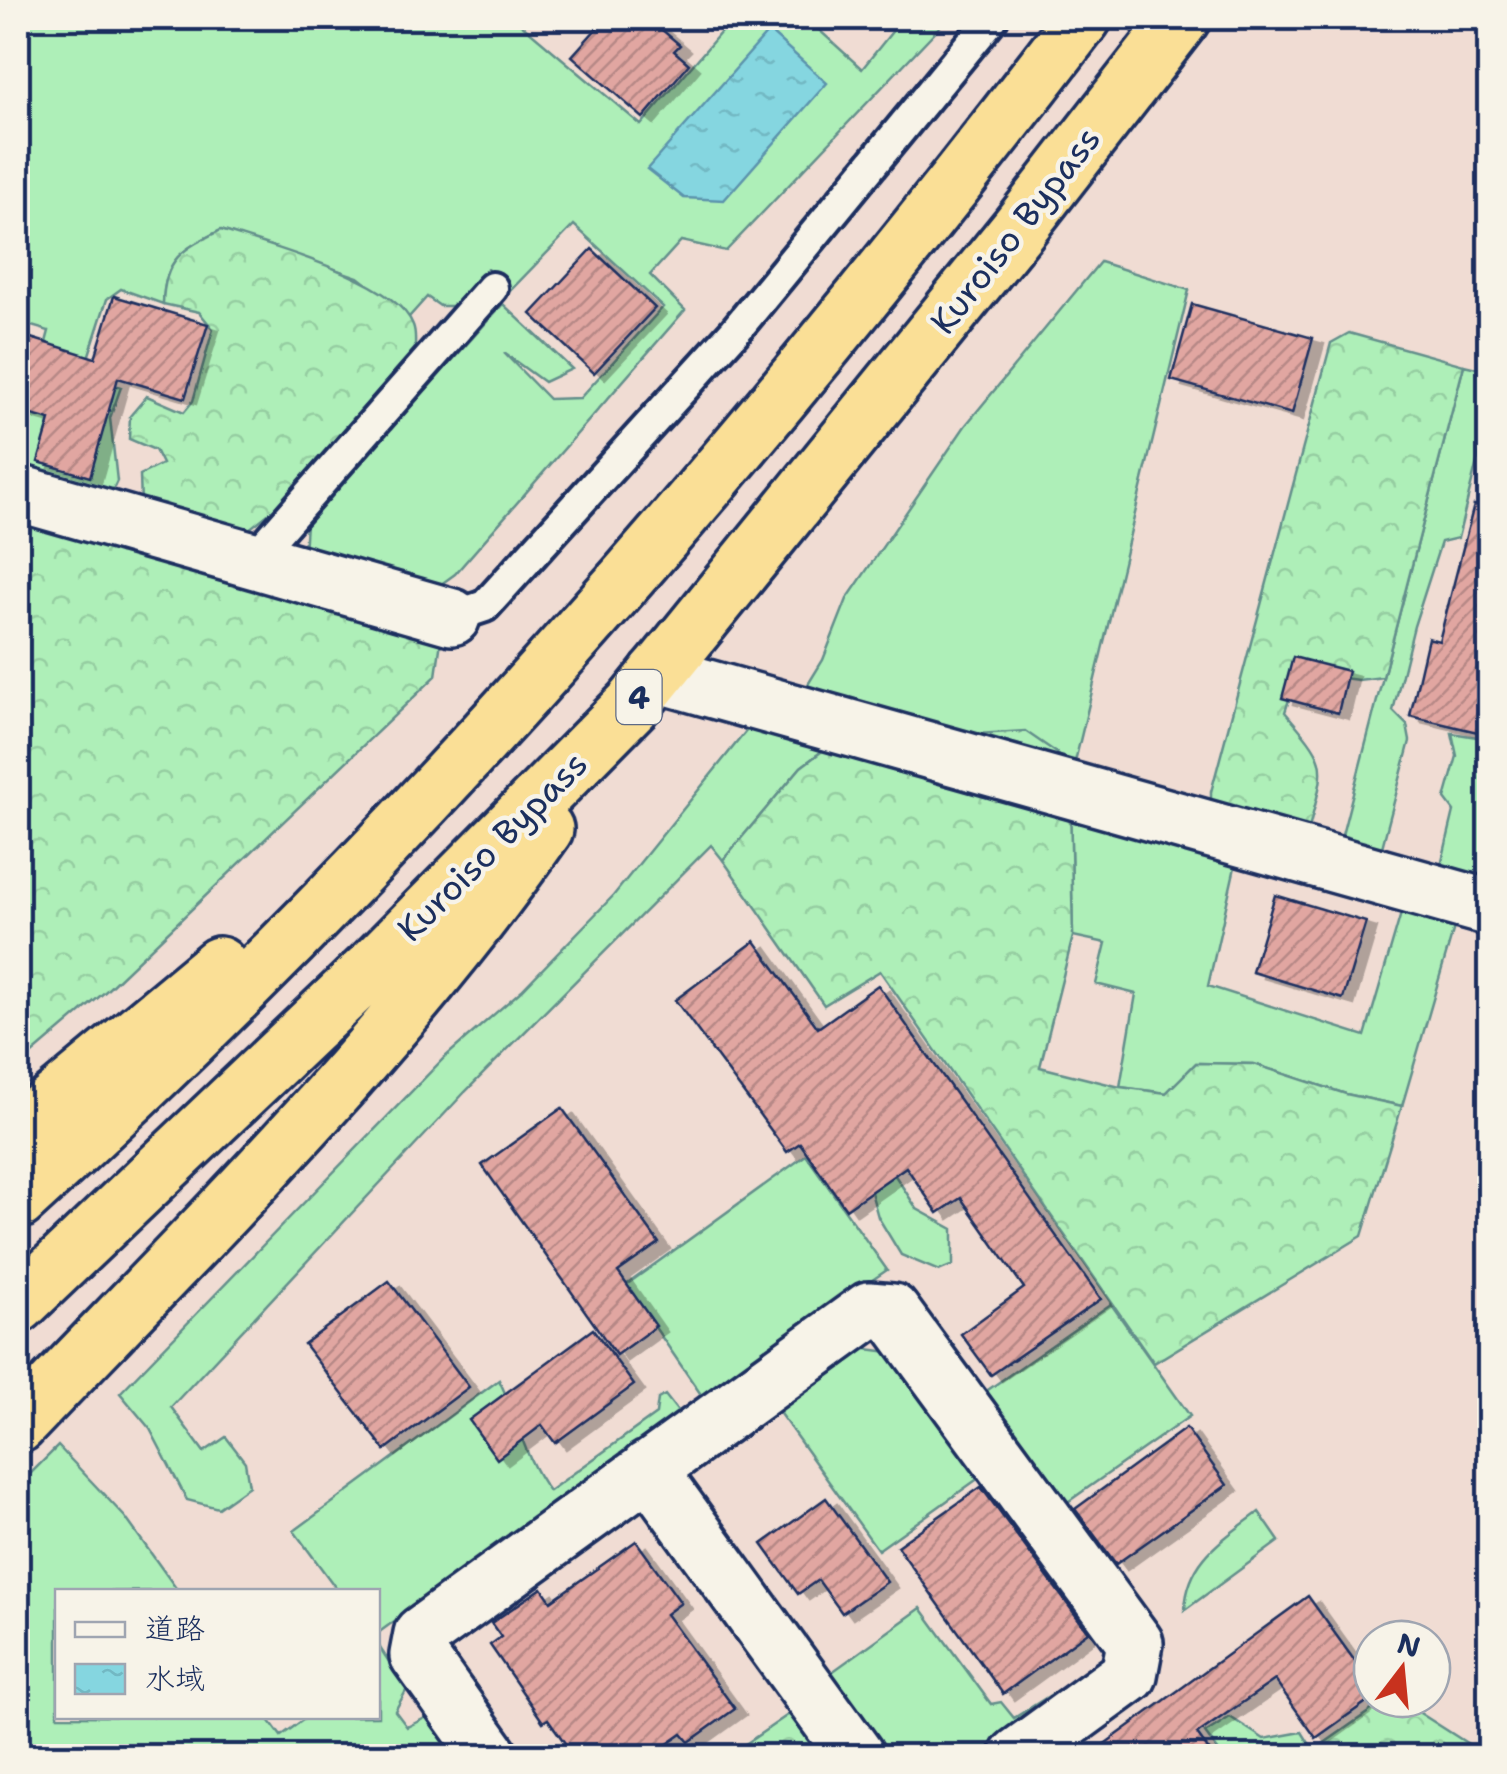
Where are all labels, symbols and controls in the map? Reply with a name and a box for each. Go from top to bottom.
street label: Kuroiso Bypass [919,116,1111,344]
road number: 4 [616,670,662,724]
street label: Kuroiso Bypass [386,740,598,952]
legend [55,1589,380,1719]
text: 道路 [145,1608,205,1649]
north arrow [1352,1619,1452,1719]
text: N [1393,1624,1425,1666]
text: 水域 [145,1658,205,1699]

